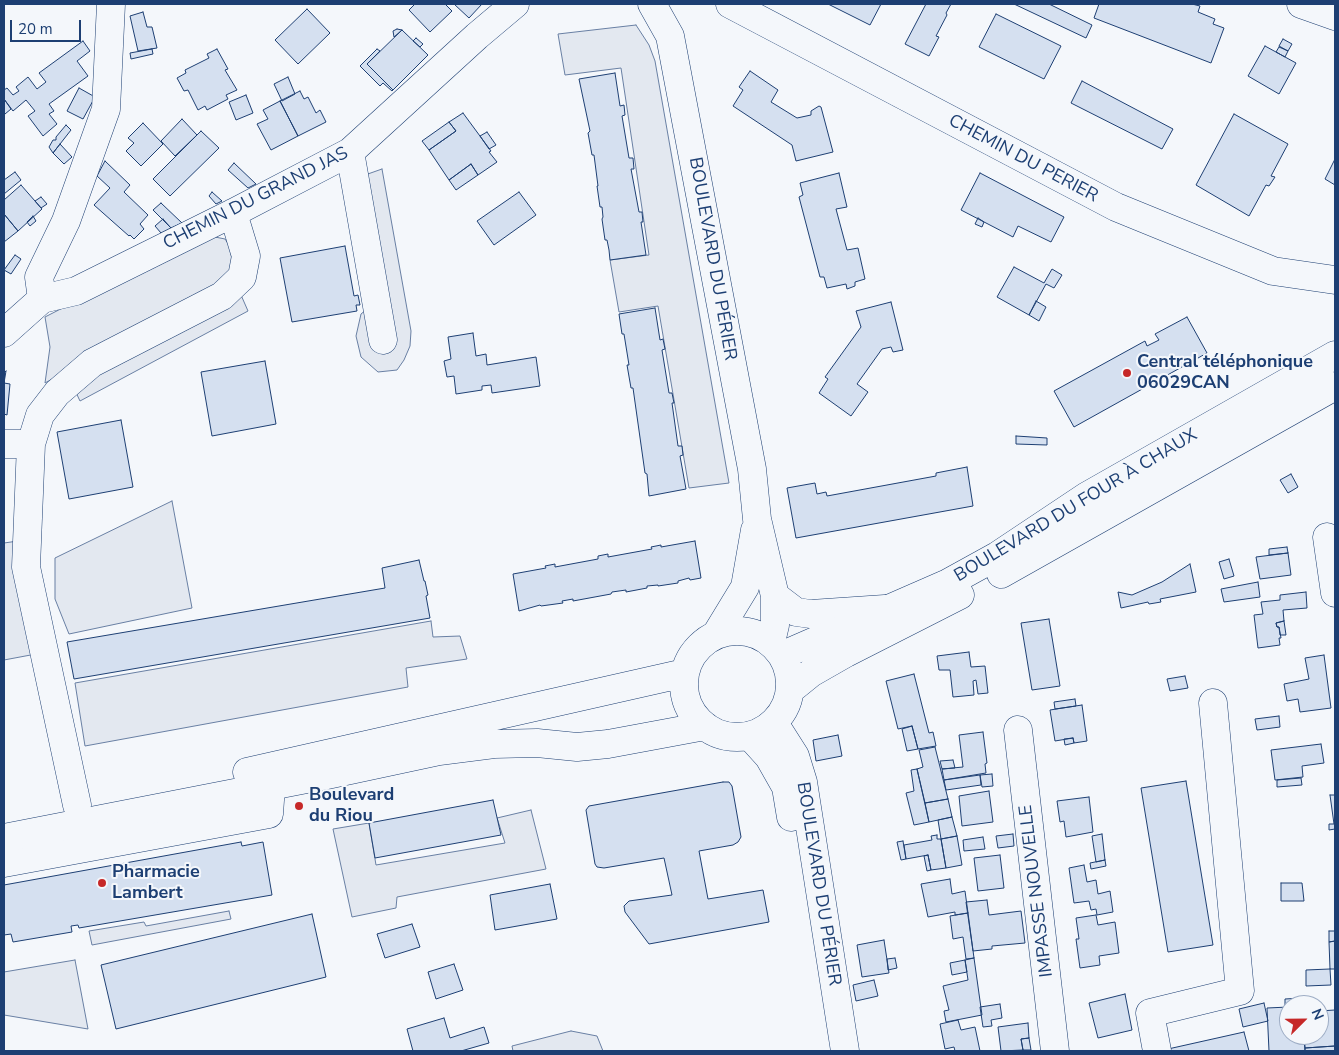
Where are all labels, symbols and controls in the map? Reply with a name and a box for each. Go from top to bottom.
scale bar [12,10,84,42]
text: 20 m [18,19,53,39]
street label: CHEMIN DU PERIER [944,110,1102,208]
street label: CHEMIN DU GRAND JAS [160,143,352,255]
street label: BOULEVARD DU PÉRIER [683,156,741,362]
place label: Central téléphonique 06029CAN [1137,352,1313,394]
marker: Central téléphonique 06029CAN [1121,367,1133,379]
street label: BOULEVARD DU FOUR À CHAUX [951,425,1201,587]
street label: BOULEVARD DU PÉRIER [791,781,845,987]
place label: Boulevard du Riou [309,785,394,828]
marker: Boulevard du Riou [293,800,305,812]
street label: IMPASSE NOUVELLE [1016,804,1058,978]
place label: Pharmacie Lambert [112,862,200,904]
marker: Pharmacie Lambert [96,877,108,889]
north arrow [1279,995,1329,1045]
text: N [1307,1006,1328,1023]

